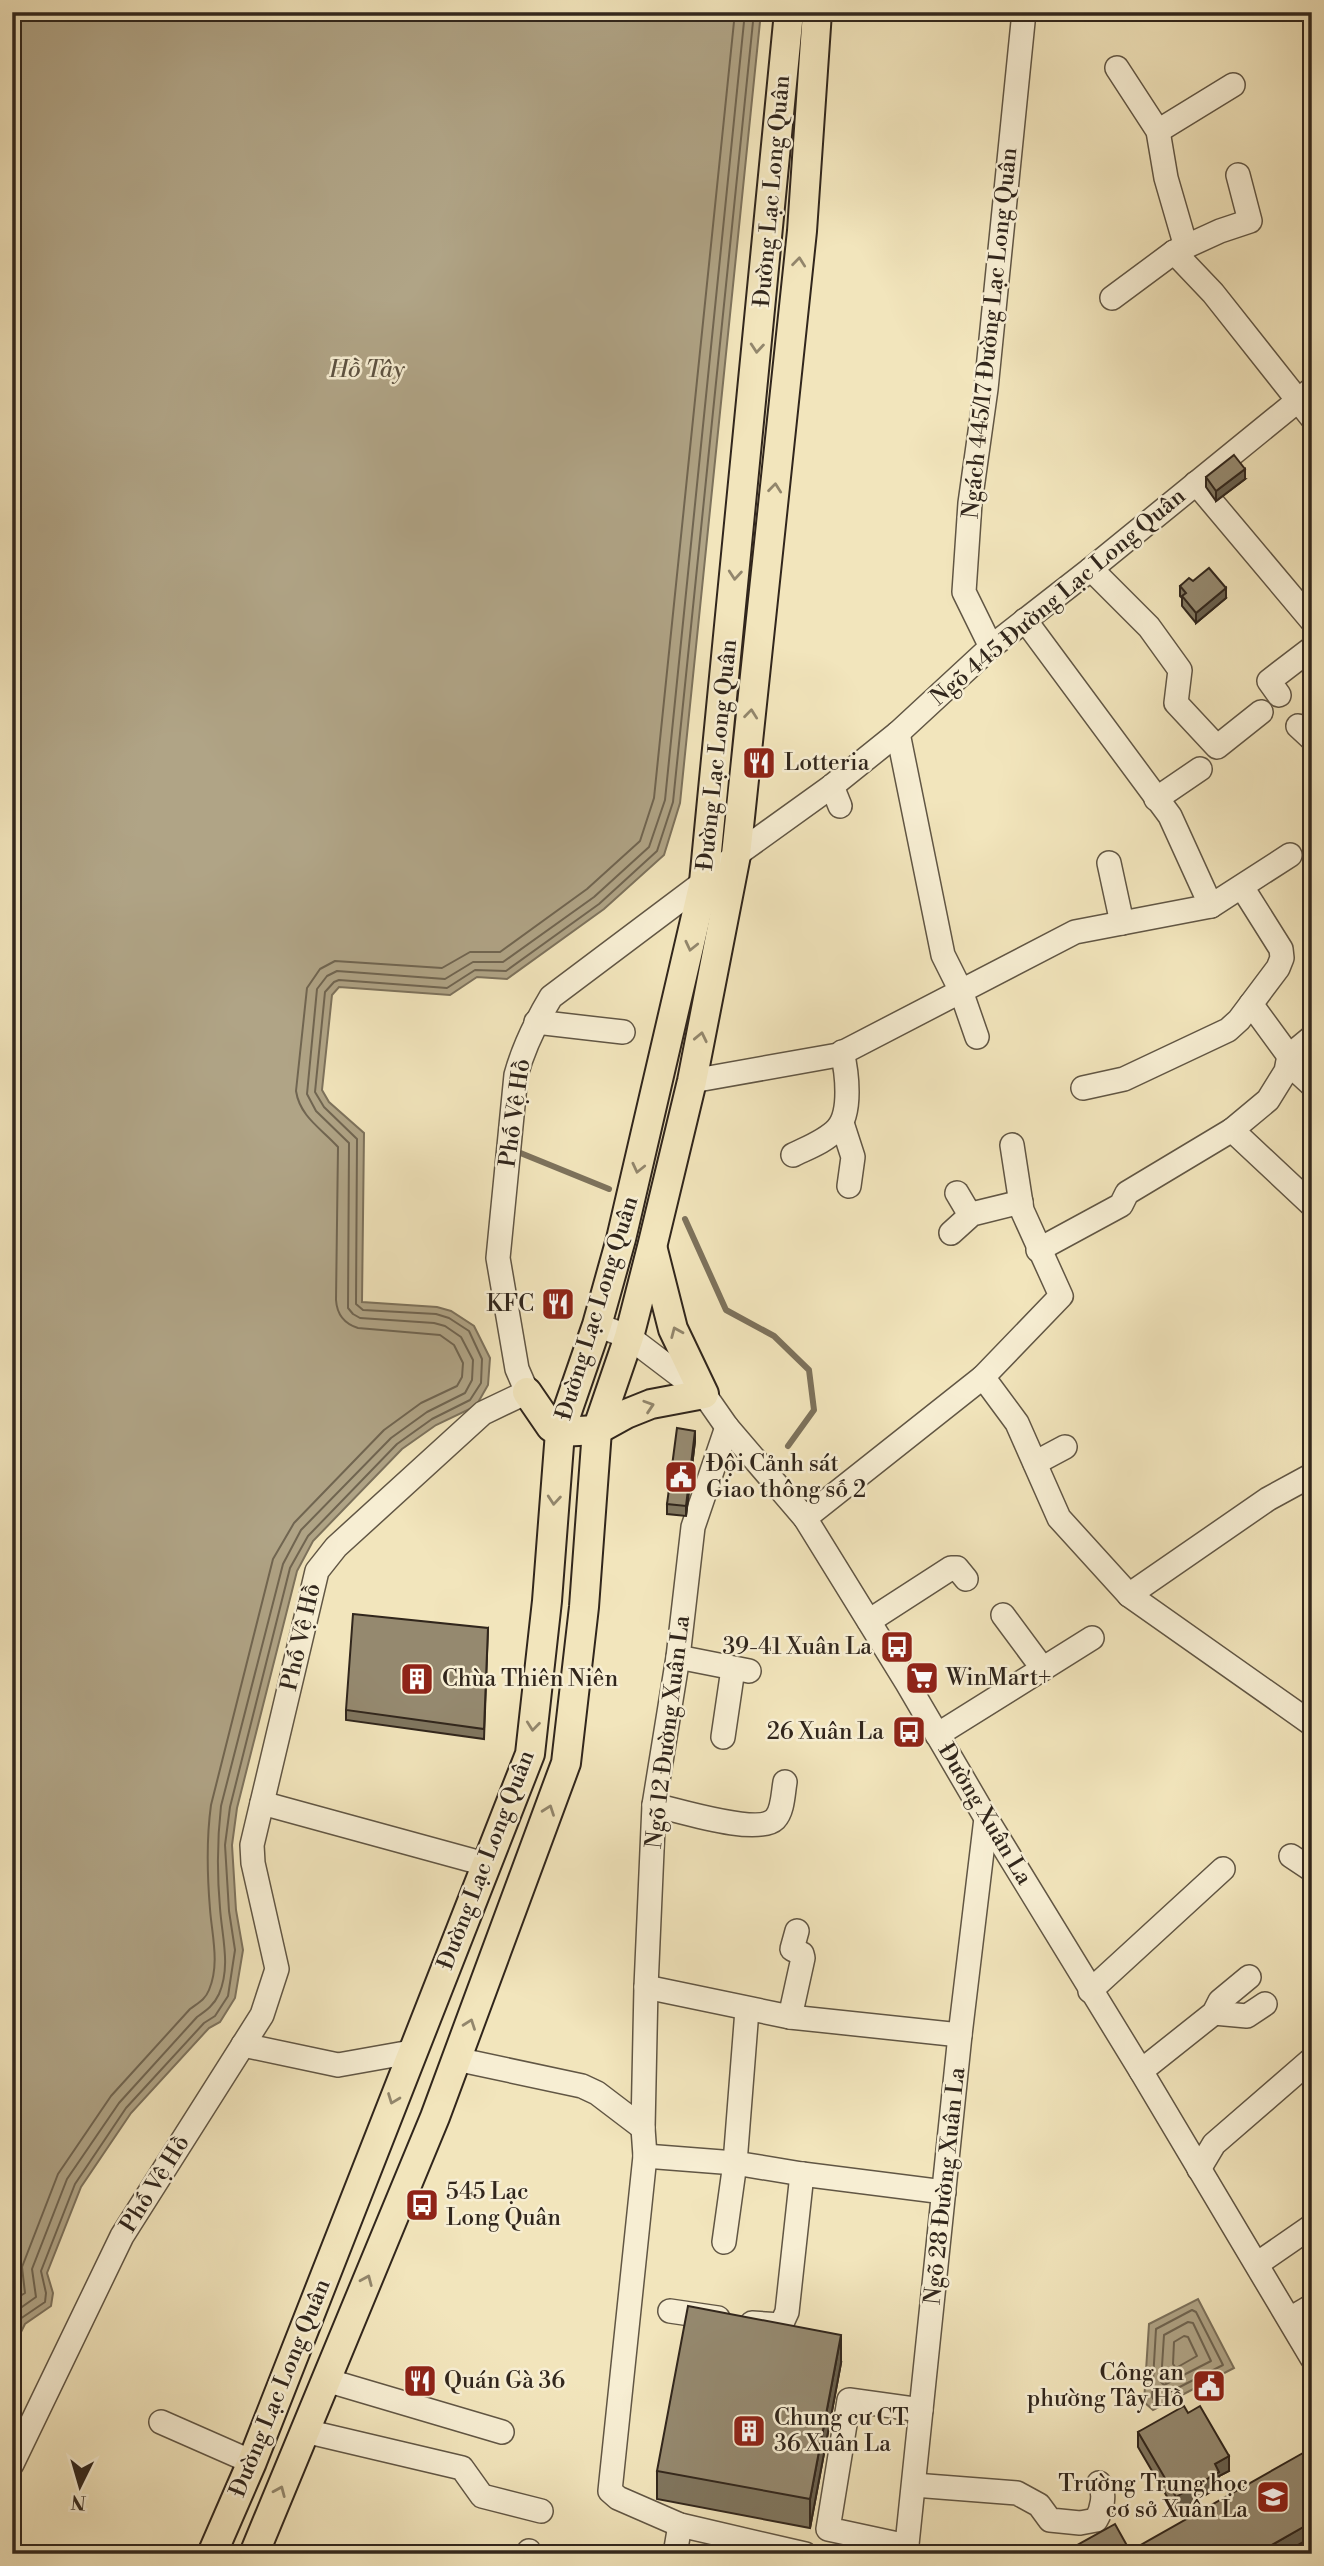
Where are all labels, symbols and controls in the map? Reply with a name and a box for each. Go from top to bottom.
street label: Đường Lạc Long Quân [748,74,796,308]
street label: Ngách 445/17 Đường Lạc Long Quân [957,146,1023,520]
one-way arrow [791,256,806,267]
one-way arrow [750,343,765,354]
water label: Hồ Tây [328,355,405,385]
one-way arrow [767,482,782,494]
street label: Ngõ 445 Đường Lạc Long Quân [925,482,1191,712]
one-way arrow [728,570,743,581]
street label: Đường Lạc Long Quân [691,638,743,872]
one-way arrow [743,708,758,719]
restaurant icon: Lotteria [740,744,778,782]
place label: Lotteria [784,749,870,777]
one-way arrow [684,940,699,952]
one-way arrow [693,1031,708,1043]
street label: Phố Vệ Hồ [494,1057,536,1169]
one-way arrow [632,1162,646,1174]
street label: Đường Lạc Long Quân [550,1192,644,1423]
restaurant icon: KFC [539,1285,577,1323]
place label: KFC [486,1290,534,1318]
one-way arrow [670,1327,684,1339]
one-way arrow [642,1400,654,1414]
place label: Đội Cảnh sát Giao thông số 2 [706,1450,866,1504]
public building icon: Đội Cảnh sát Giao thông số 2 [662,1458,700,1496]
one-way arrow [547,1495,562,1506]
street label: Phố Vệ Hồ [275,1581,327,1693]
street label: Ngõ 12 Đường Xuân La [640,1613,696,1850]
bus stop icon: 39-41 Xuân La [878,1628,916,1666]
place label: 39-41 Xuân La [722,1633,872,1661]
supermarket icon: WinMart+ [903,1659,941,1697]
building icon: Chùa Thiên Niên [398,1660,436,1698]
place label: WinMart+ [945,1664,1051,1692]
place label: Chùa Thiên Niên [442,1665,618,1693]
bus stop icon: 26 Xuân La [890,1713,928,1751]
place label: 26 Xuân La [767,1718,884,1746]
one-way arrow [526,1721,541,1732]
street label: Đường Xuân La [932,1738,1038,1890]
street label: Đường Lạc Long Quân [431,1746,541,1974]
one-way arrow [541,1805,555,1817]
one-way arrow [461,2018,475,2030]
street label: Ngõ 28 Đường Xuân La [919,2066,971,2306]
one-way arrow [387,2092,401,2104]
street label: Phố Vệ Hồ [114,2130,196,2238]
place label: 545 Lạc Long Quân [446,2178,561,2232]
bus stop icon: 545 Lạc Long Quân [403,2186,441,2224]
street label: Đường Lạc Long Quân [223,2275,337,2501]
one-way arrow [359,2275,373,2288]
place label: Công an phường Tây Hồ [1027,2359,1184,2413]
restaurant icon: Quán Gà 36 [401,2362,439,2400]
place label: Quán Gà 36 [444,2367,565,2395]
public building icon: Công an phường Tây Hồ [1190,2367,1228,2405]
place label: Chung cư CT 36 Xuân La [774,2404,908,2458]
building icon: Chung cư CT 36 Xuân La [730,2412,768,2450]
north arrow [46,2450,116,2520]
place label: Trường Trung học cơ sở Xuân La [1058,2470,1248,2524]
school or university icon: Trường Trung học cơ sở Xuân La [1254,2478,1292,2516]
one-way arrow [272,2485,286,2498]
text: N [70,2489,87,2515]

